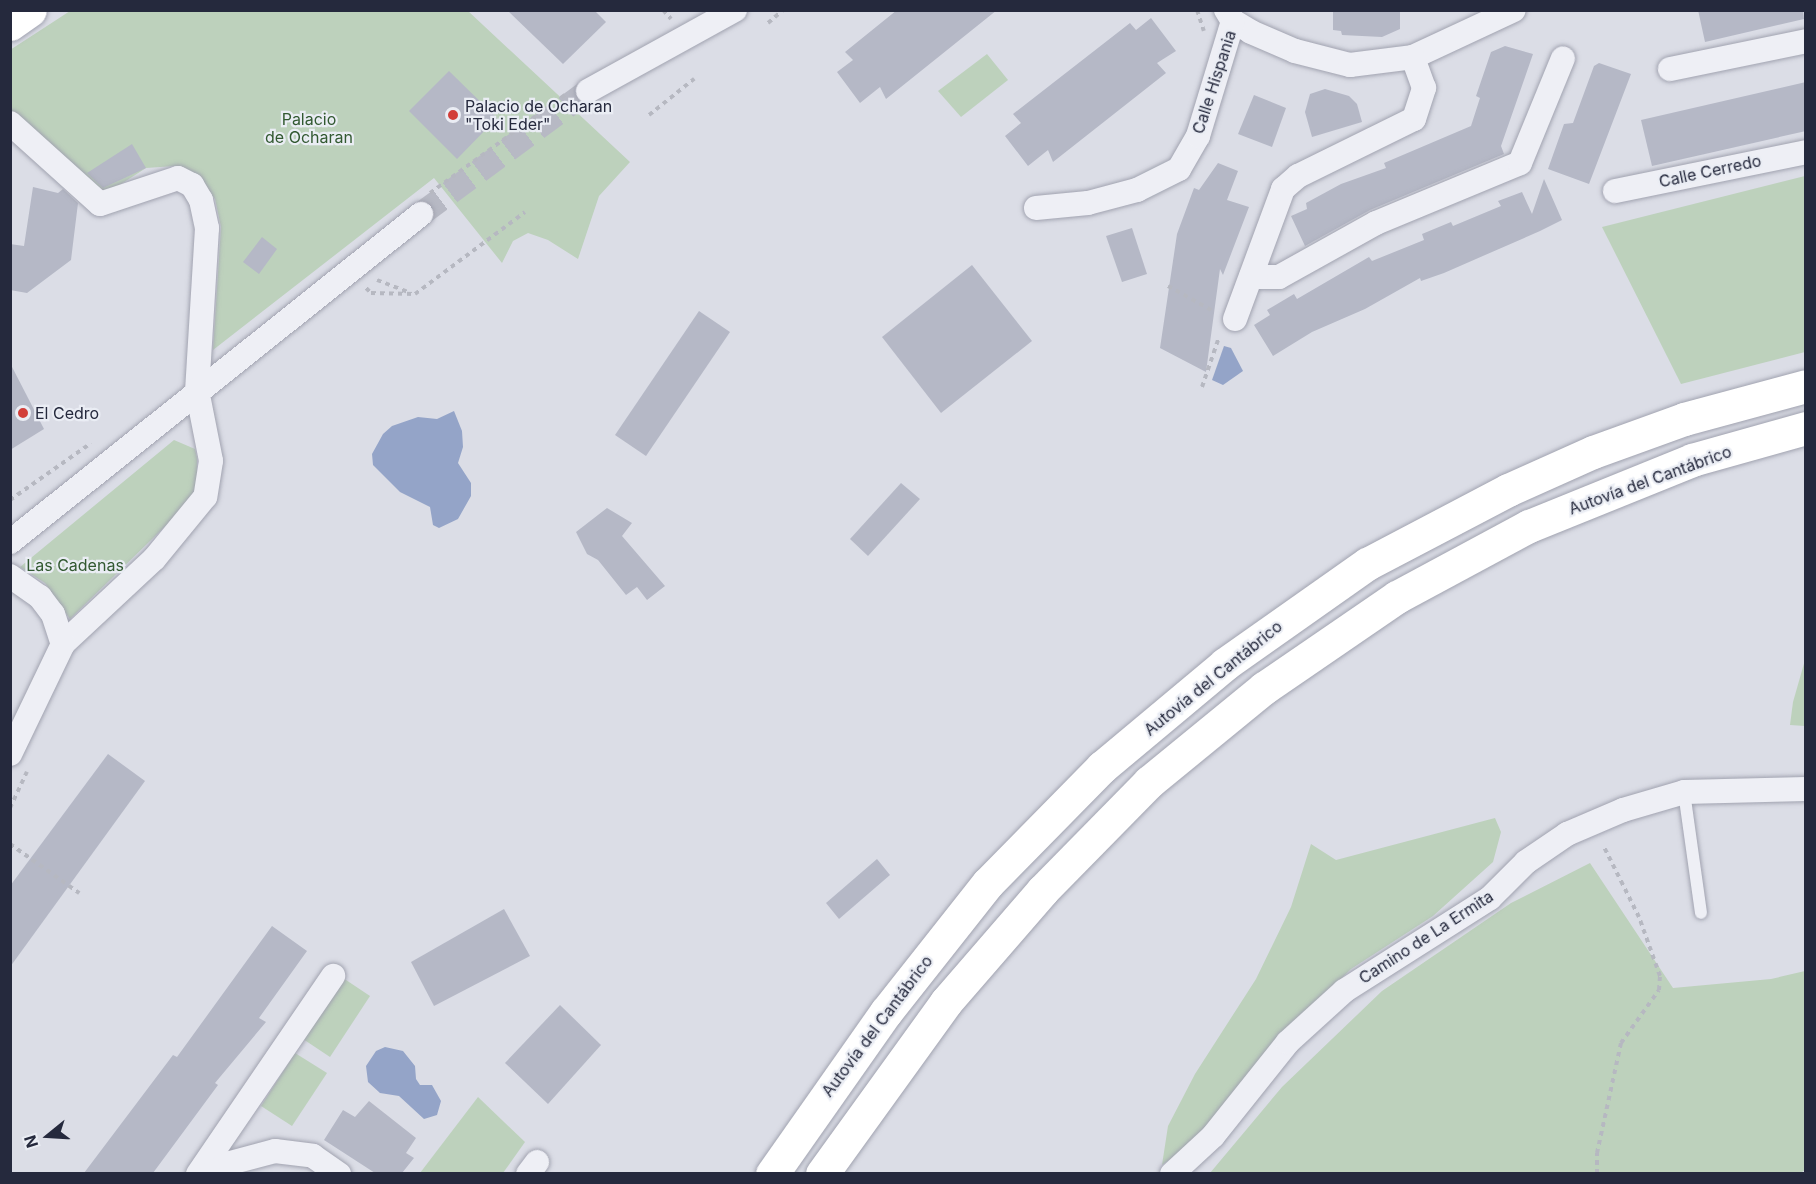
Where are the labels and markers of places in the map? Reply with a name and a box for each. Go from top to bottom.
place label: Palacio de Ocharan "Toki Eder" [465,96,612,134]
marker: Palacio de Ocharan "Toki Eder" [446,108,460,122]
place label: El Cedro [35,403,99,423]
marker: El Cedro [16,406,30,420]

